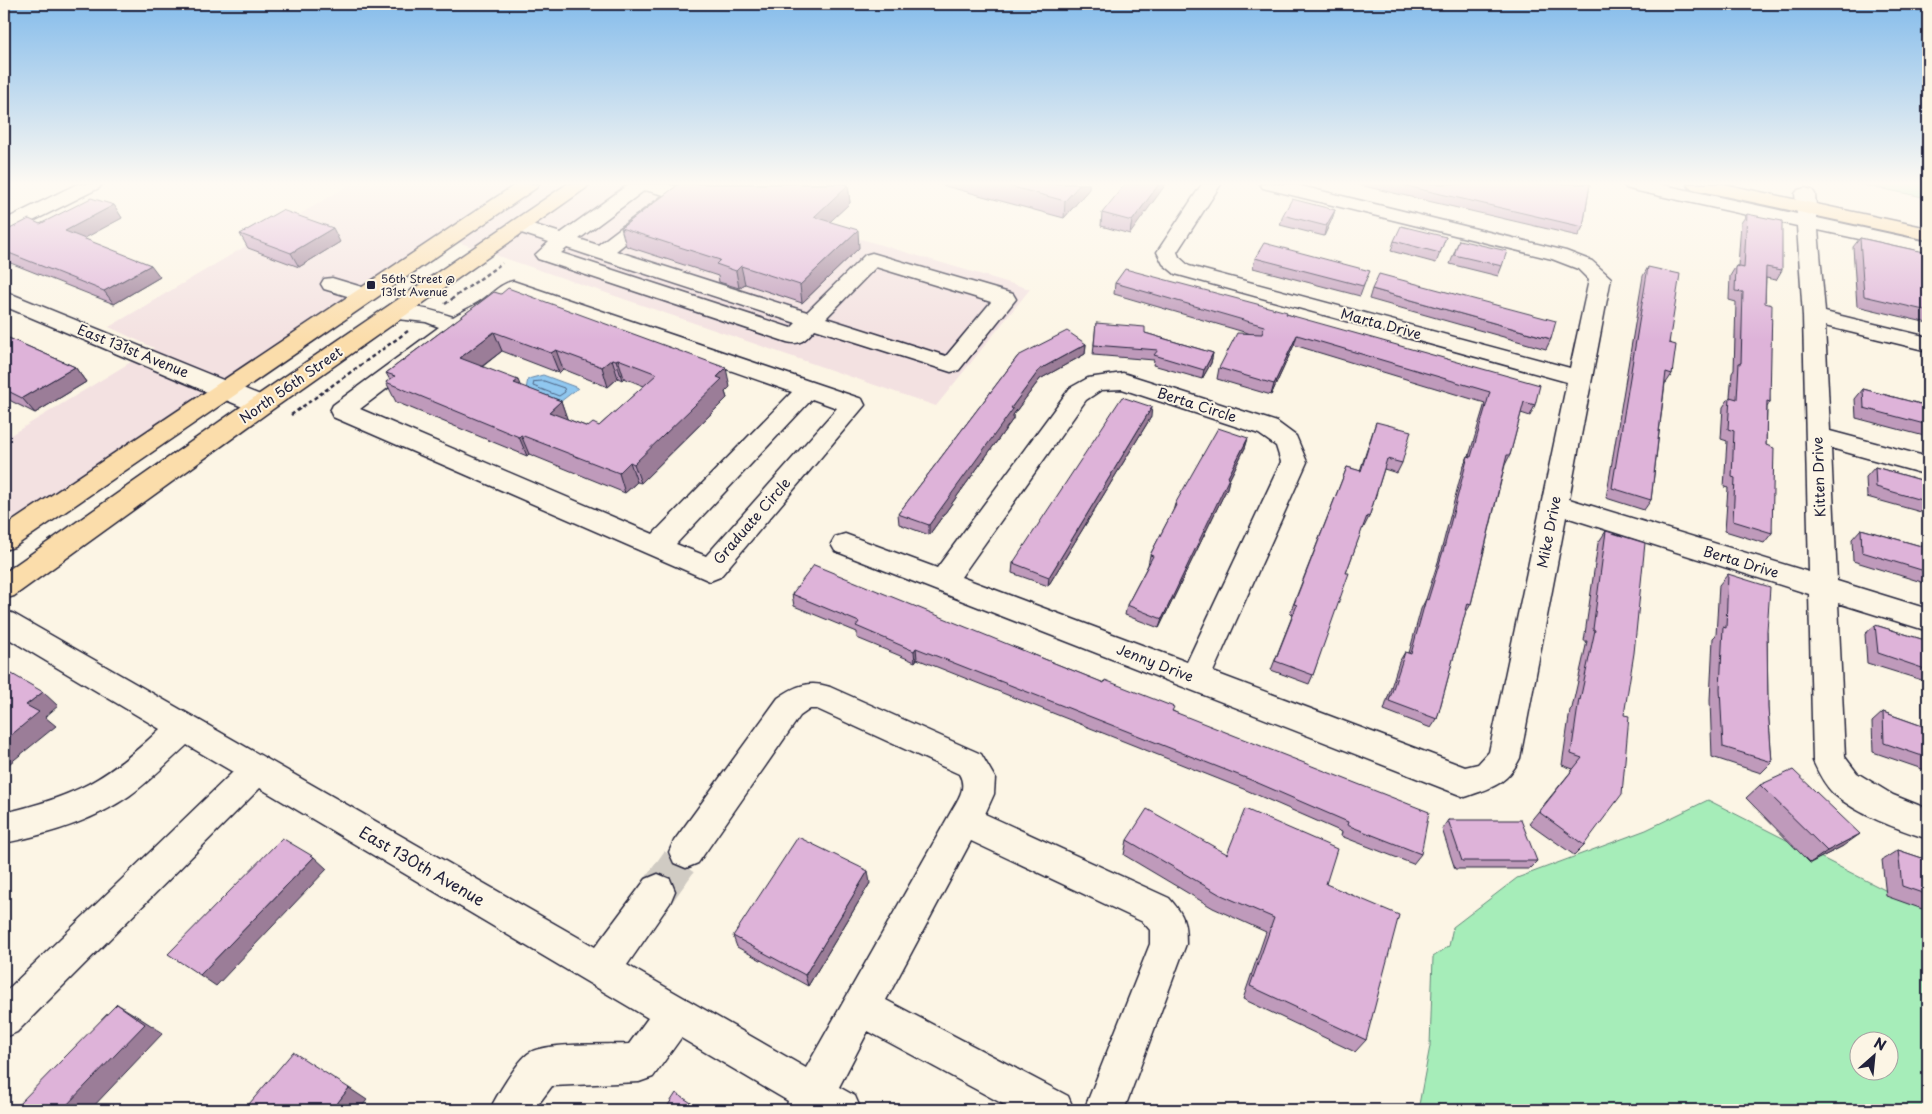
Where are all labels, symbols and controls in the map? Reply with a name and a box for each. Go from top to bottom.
place label: 56th Street @ 131st Avenue [381,270,455,300]
marker: 56th Street @ 131st Avenue [365,279,377,291]
street label: Marta Drive [1338,303,1424,344]
street label: East 131st Avenue [74,319,192,383]
street label: North 56th Street [235,341,347,428]
street label: Berta Circle [1155,382,1240,427]
street label: Kitten Drive [1807,436,1830,518]
street label: Graduate Circle [708,473,795,569]
street label: Mike Drive [1531,494,1566,570]
street label: Berta Drive [1701,540,1781,583]
street label: Jenny Drive [1114,638,1197,687]
street label: East 130th Avenue [355,819,490,911]
north arrow [1850,1032,1900,1082]
text: N [1870,1032,1890,1056]

